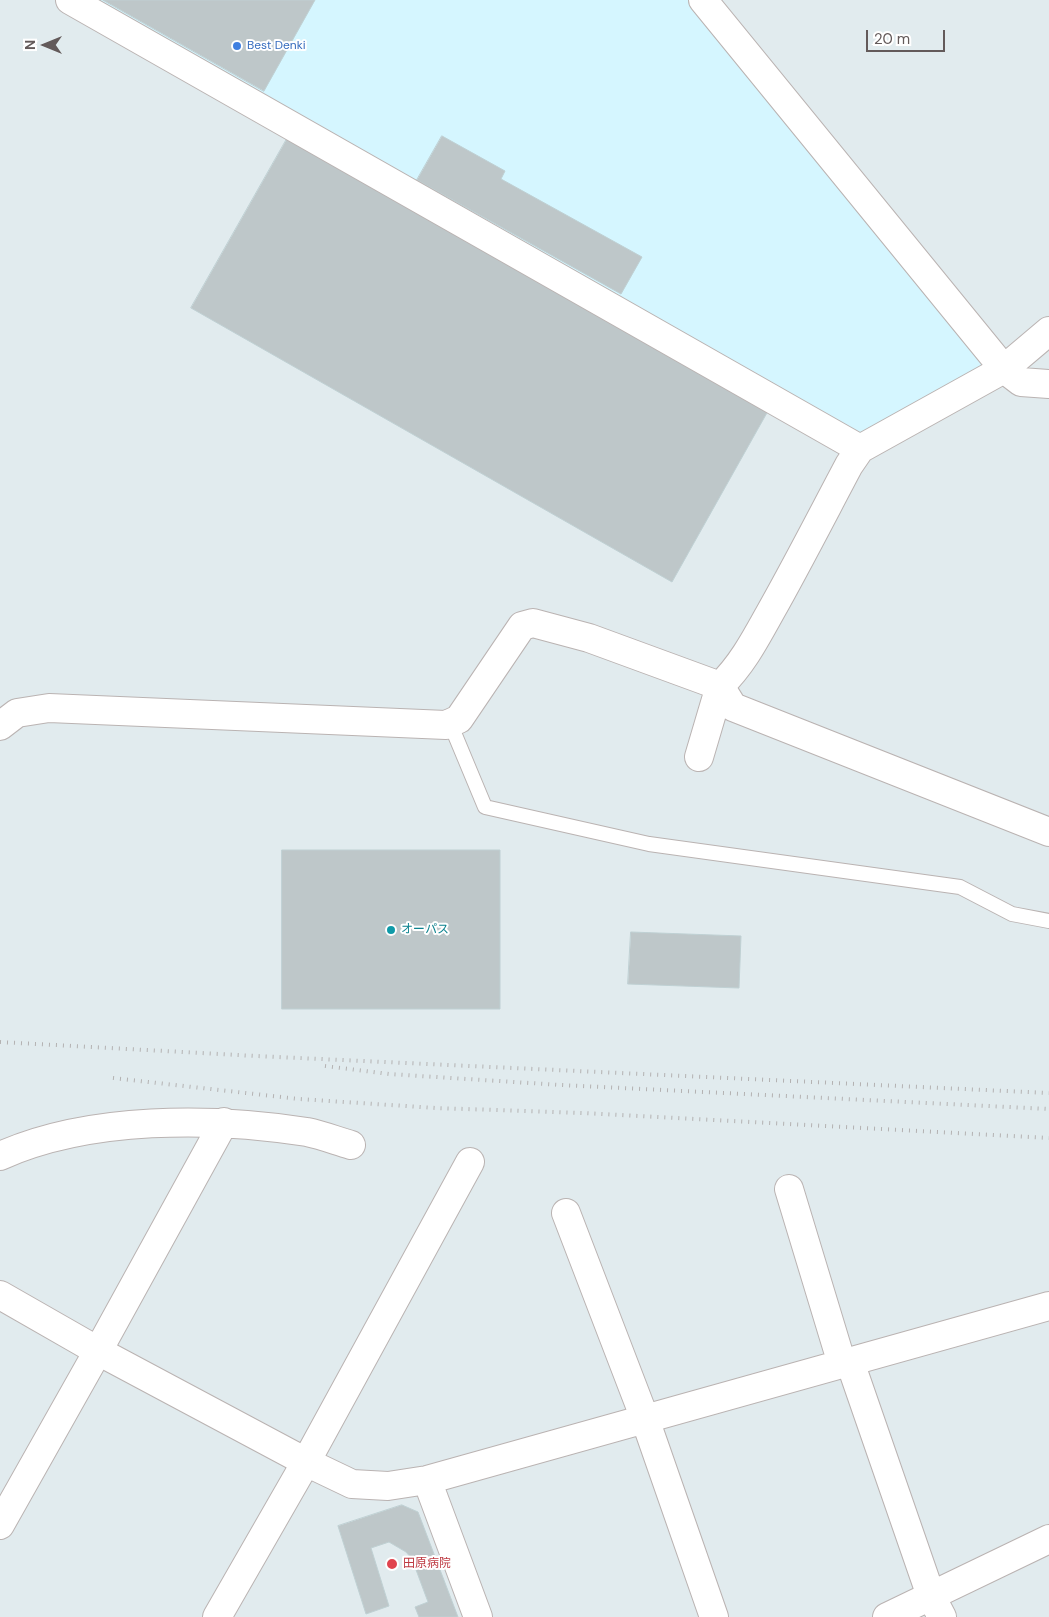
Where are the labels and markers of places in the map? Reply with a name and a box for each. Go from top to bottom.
place label: Best Denki [247,39,306,53]
marker: Best Denki [231,40,243,52]
place label: オーパス [401,923,449,937]
marker: オーパス [385,924,397,936]
marker: 田原病院 [385,1557,399,1571]
place label: 田原病院 [403,1557,451,1571]

